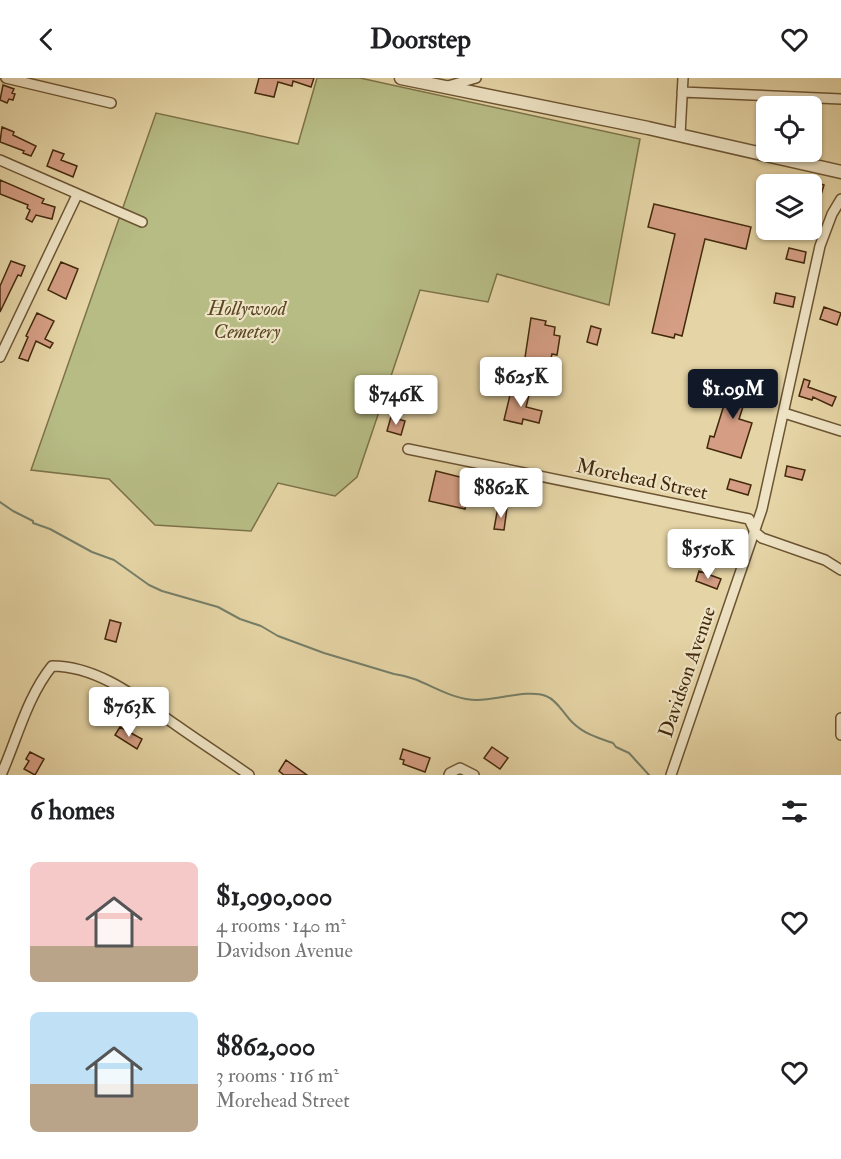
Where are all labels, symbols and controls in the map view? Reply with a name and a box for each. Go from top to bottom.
icon: back [30,23,63,56]
text: Doorstep [370,23,471,56]
icon: heart [778,23,811,56]
map controls [756,96,822,240]
button: locate [756,96,822,162]
button: layers [756,174,822,240]
park label: Hollywood Cemetery [207,296,288,344]
pin: $625K [479,357,563,408]
text: $625K [494,364,548,389]
pin: $1.09M [684,369,782,420]
pin: $746K [354,375,438,426]
text: $1.09M [702,376,764,401]
text: $746K [369,382,423,407]
street label: Morehead Street [574,453,710,505]
pin: $862K [459,468,543,519]
text: $862K [474,475,528,500]
pin: $550K [666,529,750,580]
text: $550K [682,536,734,561]
street label: Davidson Avenue [653,603,721,741]
pin: $763K [87,687,171,738]
text: $763K [103,694,155,719]
text: 6 homes [30,795,115,827]
icon: filters [778,795,811,828]
text: $1,090,000 [216,881,332,913]
icon: home [78,886,150,958]
icon: heart [778,906,811,939]
text: 4 rooms · 140 m² [216,913,346,938]
text: Davidson Avenue [216,938,353,963]
text: $862,000 [216,1031,315,1063]
icon: home [78,1036,150,1108]
icon: heart [778,1056,811,1089]
text: 3 rooms · 116 m² [216,1063,339,1088]
text: Morehead Street [216,1088,350,1113]

